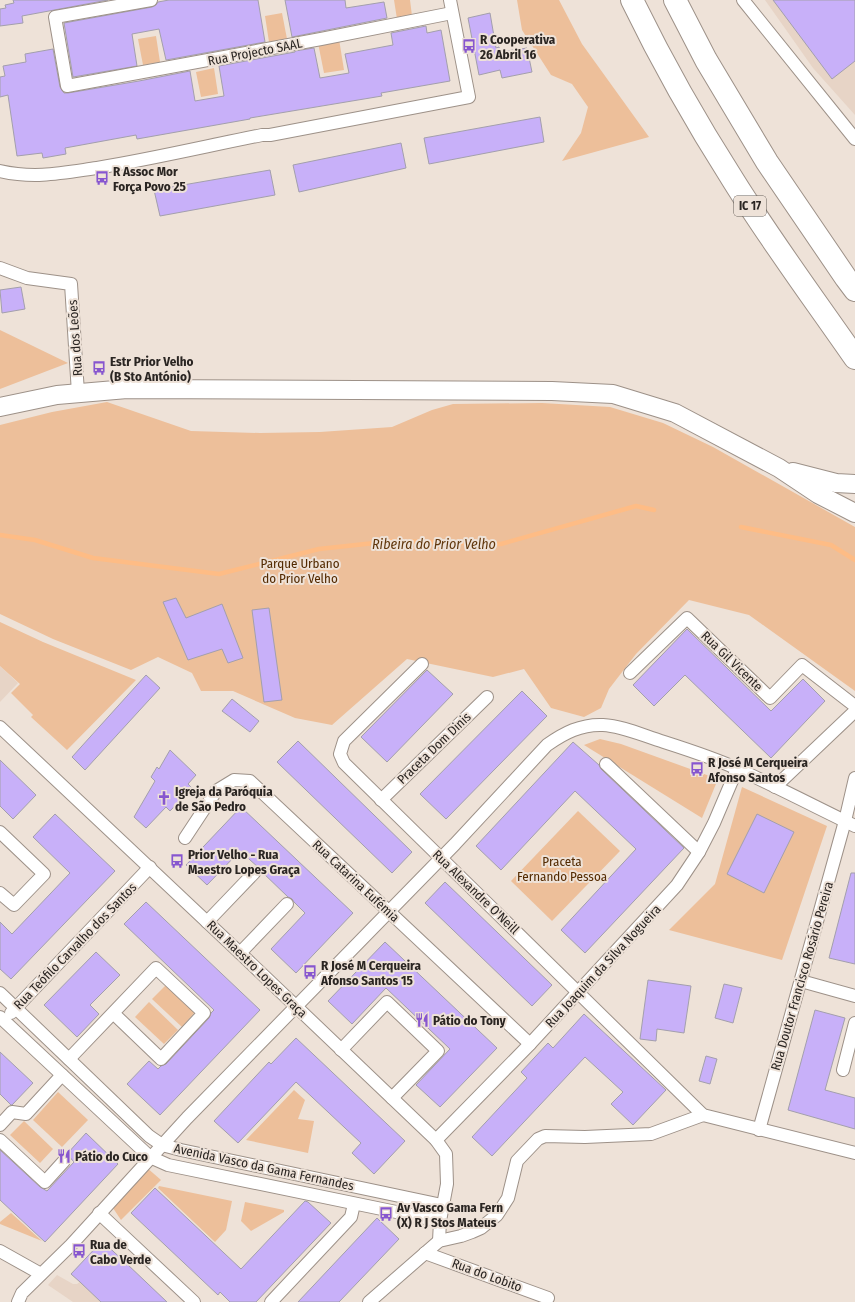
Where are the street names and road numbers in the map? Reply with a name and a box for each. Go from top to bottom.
street label: Rua Projecto SAAL [207,35,304,69]
road number: IC 17 [734,196,766,216]
street label: Rua dos Leões [65,299,85,377]
street label: Rua Gil Vicente [698,628,766,694]
street label: Praceta Dom Dinis [394,709,474,787]
street label: Rua Catarina Eufémia [309,837,403,925]
street label: Rua Alexandre O'Neill [430,847,523,938]
street label: Rua Teófilo Carvalho dos Santos [11,879,140,1012]
street label: Rua Doutor Francisco Rosário Pereira [768,880,836,1072]
street label: Rua Joaquim da Silva Nogueira [542,902,664,1030]
street label: Rua Maestro Lopes Graça [204,917,310,1021]
street label: Avenida Vasco da Gama Fernandes [173,1141,356,1194]
street label: Rua do Lobito [450,1255,524,1295]

